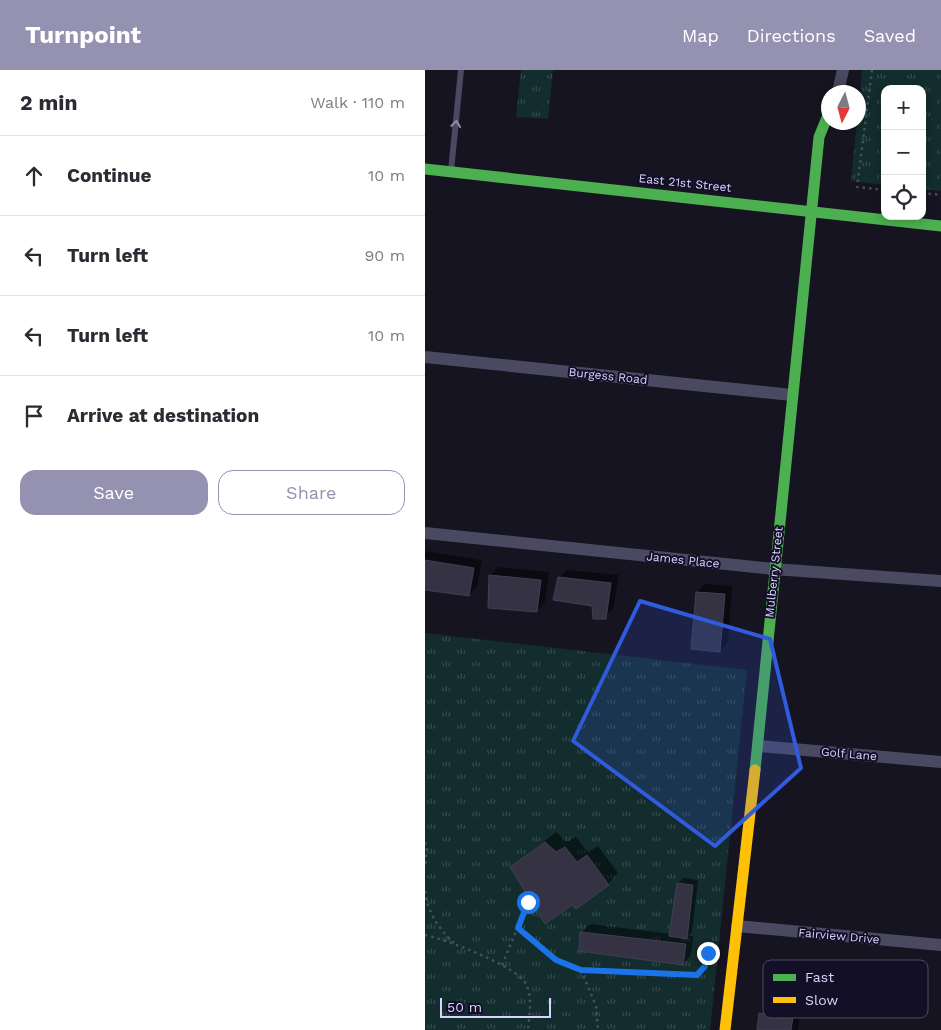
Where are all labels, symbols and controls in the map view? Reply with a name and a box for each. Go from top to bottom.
text: Turnpoint [25,21,141,49]
text: Map [682,25,719,46]
text: Directions [747,25,836,46]
text: Saved [864,25,916,46]
north arrow [821,85,866,130]
map controls [881,85,926,220]
button: + [881,85,926,130]
text: 2 min [20,90,77,115]
text: Walk · 110 m [310,93,405,112]
one-way arrow [450,119,461,127]
button: − [881,130,926,175]
icon: ahead [20,162,48,190]
text: Continue [67,164,151,187]
text: 10 m [368,166,405,185]
street label: East 21st Street [638,171,732,195]
button: locate [881,175,926,220]
icon: left [20,242,48,270]
text: Turn left [67,244,148,267]
text: 90 m [364,246,405,265]
icon: left [20,322,48,350]
text: Turn left [67,324,148,347]
text: 10 m [368,326,405,345]
street label: Burgess Road [568,365,648,387]
icon: arrive [20,402,48,430]
text: Arrive at destination [67,404,259,427]
button: Save [20,470,208,515]
button: Share [218,470,405,515]
street label: Mulberry Street [762,526,786,618]
street label: James Place [646,549,720,571]
street label: Golf Lane [820,745,878,763]
route start [517,891,540,914]
street label: Fairview Drive [798,925,880,947]
route end [697,942,720,965]
legend [763,960,928,1018]
text: Fast [805,969,834,985]
text: Slow [805,992,838,1008]
scale bar [440,995,551,1018]
text: 50 m [447,999,482,1015]

